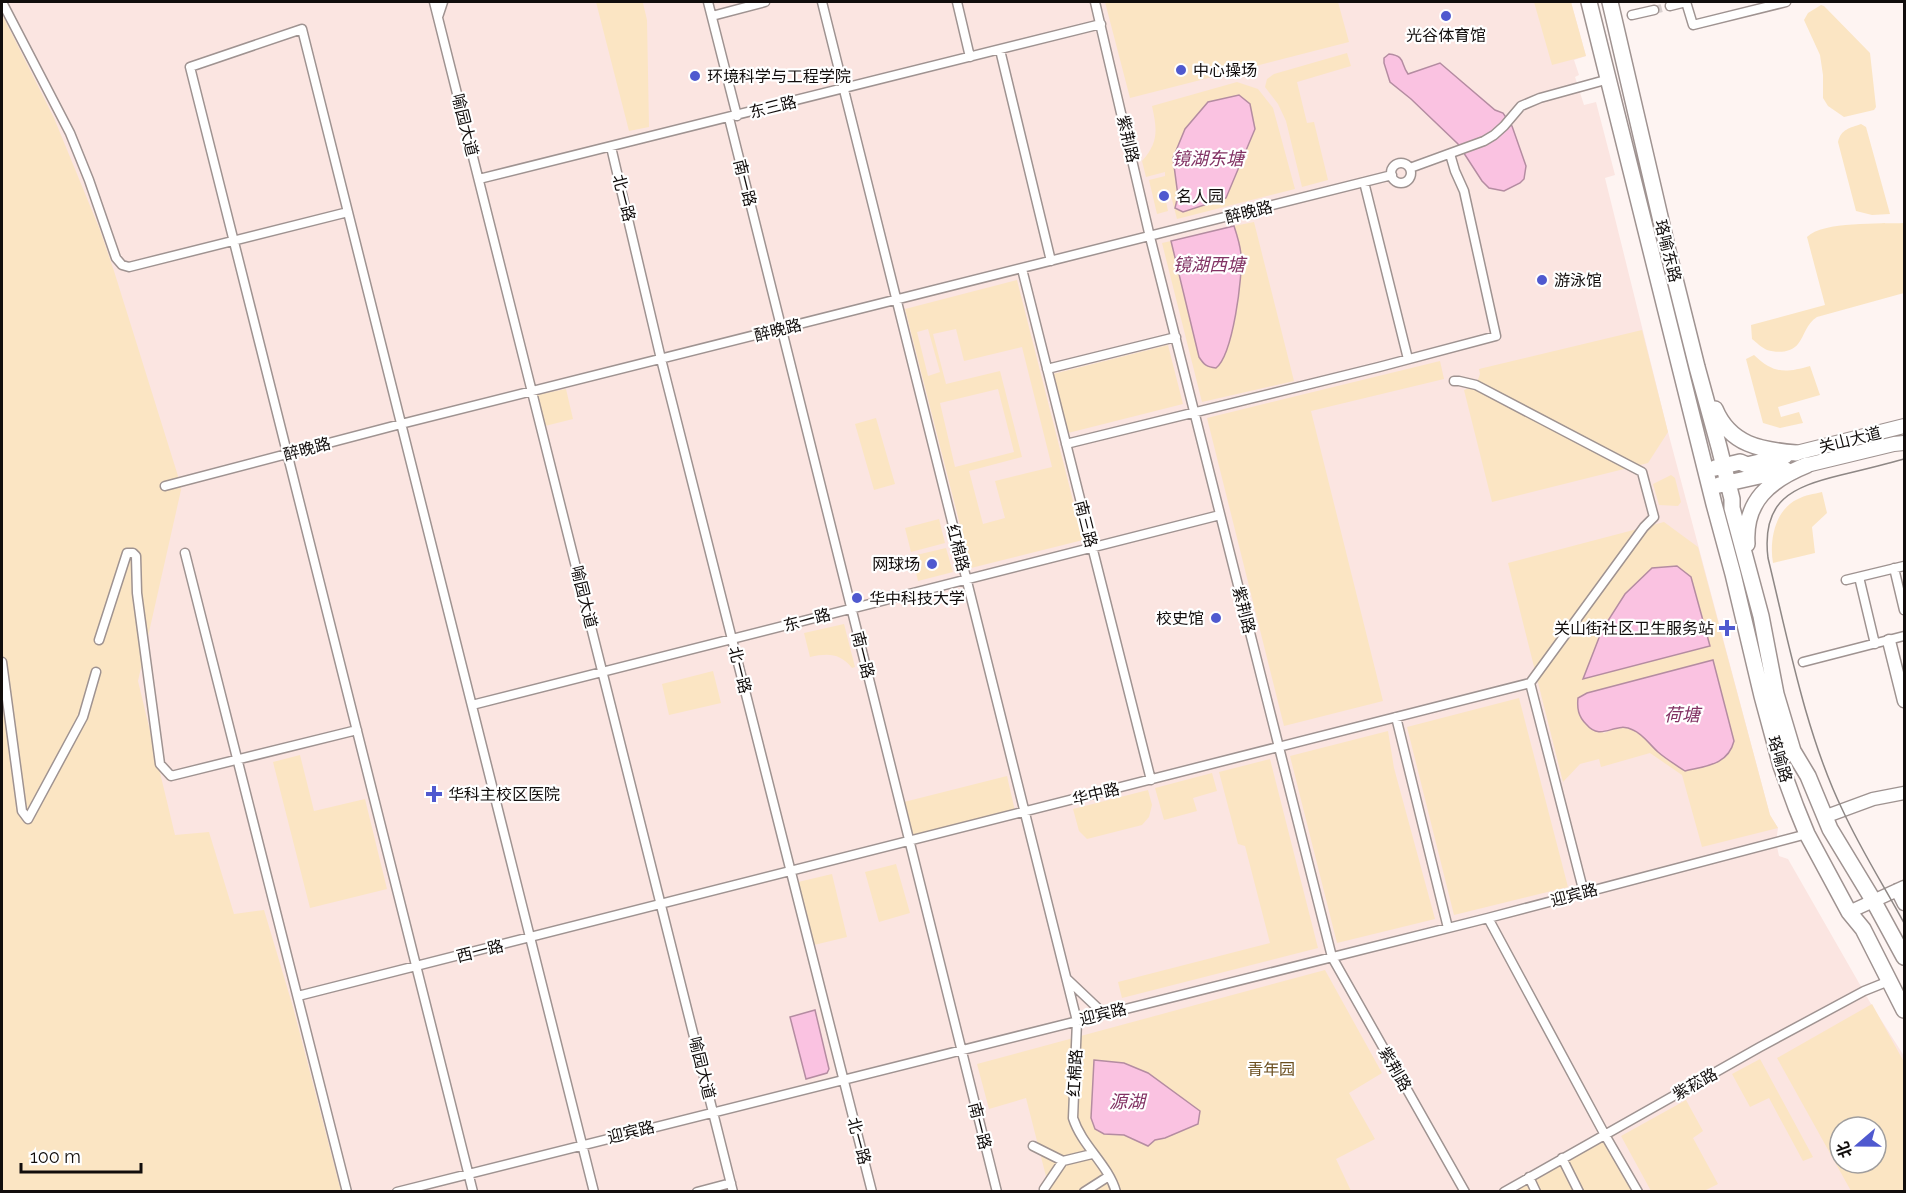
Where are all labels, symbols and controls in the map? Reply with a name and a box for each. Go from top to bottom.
marker: 光谷体育馆 [1439,9,1453,23]
place label: 光谷体育馆 [1406,26,1486,45]
place label: 中心操场 [1193,61,1257,80]
marker: 中心操场 [1174,63,1188,77]
place label: 环境科学与工程学院 [707,67,851,86]
marker: 环境科学与工程学院 [688,69,702,83]
street label: 喻园大道 [448,92,482,158]
street label: 东三路 [747,92,799,122]
street label: 紫荆路 [1113,113,1143,165]
water label: 镜湖东塘 [1172,148,1247,169]
street label: 南一路 [730,157,760,209]
street label: 北一路 [609,172,639,224]
place label: 名人园 [1176,187,1224,206]
marker: 名人园 [1157,189,1171,203]
street label: 醉晚路 [1223,197,1275,227]
street label: 珞喻东路 [1651,218,1685,284]
water label: 镜湖西塘 [1173,254,1248,275]
place label: 游泳馆 [1554,271,1602,290]
marker: 游泳馆 [1535,273,1549,287]
street label: 醉晚路 [752,315,804,345]
street label: 关山大道 [1817,423,1883,457]
street label: 醉晚路 [281,434,333,464]
street label: 南三路 [1071,498,1101,550]
street label: 红棉路 [943,522,973,574]
place label: 网球场 [872,555,920,574]
marker: 网球场 [925,557,939,571]
street label: 喻园大道 [567,564,601,630]
street label: 紫荆路 [1229,584,1259,636]
place label: 华中科技大学 [869,589,965,608]
marker: 华中科技大学 [850,591,864,605]
street label: 东一路 [781,605,833,635]
place label: 校史馆 [1156,609,1204,628]
marker: 校史馆 [1209,611,1223,625]
place label: 关山街社区卫生服务站 [1554,619,1714,638]
marker: 关山街社区卫生服务站 [1718,619,1736,637]
street label: 南一路 [848,629,878,681]
street label: 北一路 [725,644,755,696]
water label: 荷塘 [1664,704,1703,725]
street label: 珞喻路 [1764,733,1796,785]
street label: 华中路 [1070,779,1122,809]
marker: 华科主校区医院 [425,785,443,803]
place label: 华科主校区医院 [448,785,560,804]
street label: 迎宾路 [1548,880,1600,910]
street label: 西一路 [454,936,506,966]
street label: 迎宾路 [1077,999,1129,1029]
street label: 喻园大道 [685,1035,719,1101]
street label: 紫荆路 [1375,1043,1415,1095]
street label: 红棉路 [1064,1049,1086,1097]
park label: 青年园 [1247,1060,1295,1079]
street label: 紫菘路 [1669,1064,1721,1104]
water label: 源湖 [1109,1091,1148,1112]
street label: 南一路 [965,1100,995,1152]
street label: 北一路 [844,1115,874,1167]
north arrow [1828,1115,1888,1175]
street label: 迎宾路 [605,1117,657,1147]
scale bar [21,1136,141,1174]
text: 北 [1833,1139,1856,1161]
text: 100 m [30,1146,81,1167]

